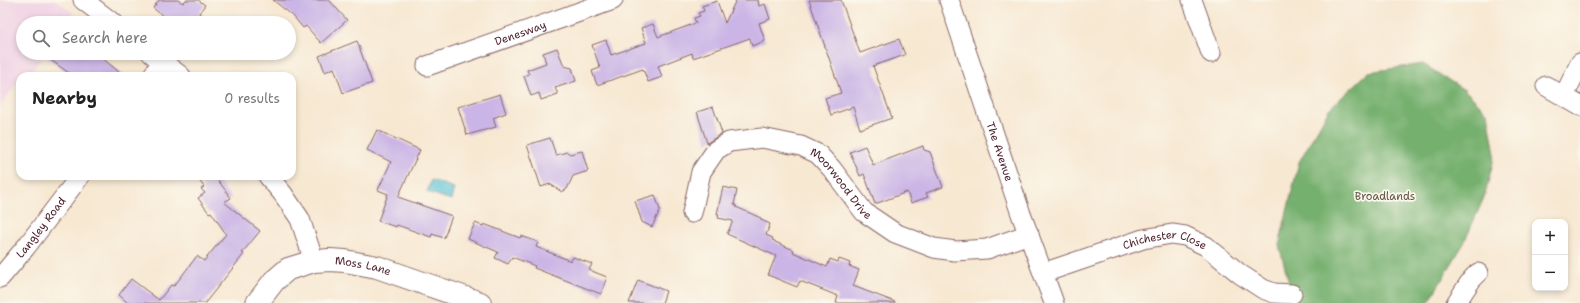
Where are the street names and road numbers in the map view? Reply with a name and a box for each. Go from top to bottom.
street label: Denesway [493,17,548,49]
street label: The Avenue [983,120,1017,184]
street label: Moorwood Drive [808,145,874,223]
street label: Langley Road [13,194,69,261]
street label: Chichester Close [1121,227,1209,253]
street label: Moss Lane [334,253,393,279]

